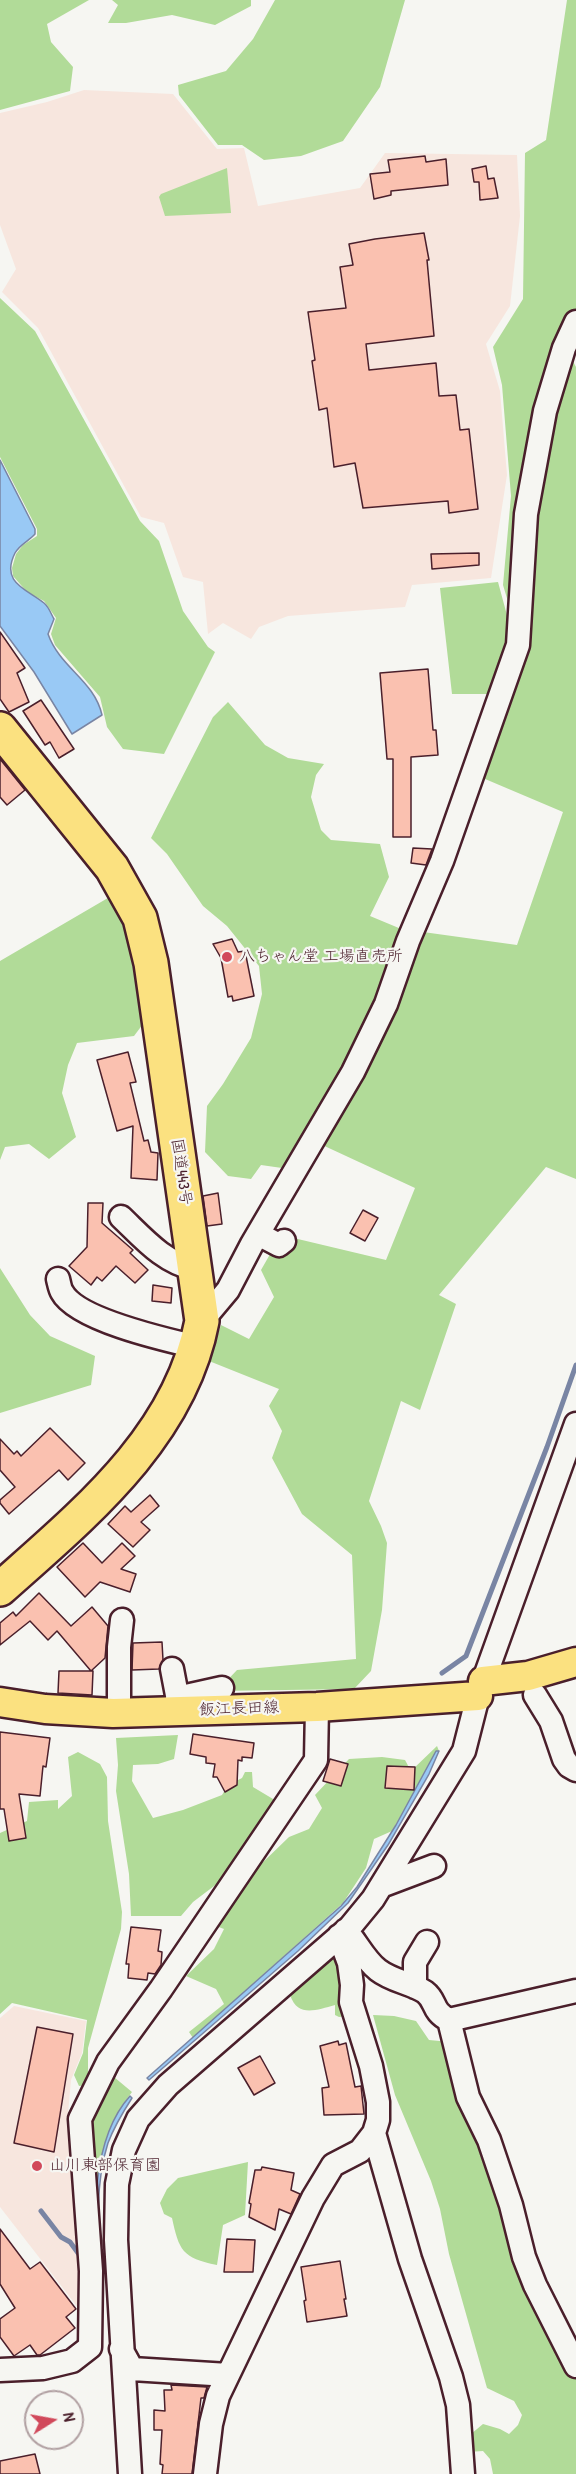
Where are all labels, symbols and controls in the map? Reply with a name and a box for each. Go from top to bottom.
place label: 八ちゃん堂 工場直売所 [239,947,403,967]
marker: 八ちゃん堂 工場直売所 [220,950,234,964]
street label: 国道443号 [167,1137,195,1207]
street label: 飯江長田線 [199,1698,279,1720]
place label: 山川東部保育園 [49,2156,161,2176]
marker: 山川東部保育園 [30,2159,44,2173]
north arrow [24,2390,84,2450]
text: N [58,2411,81,2423]

